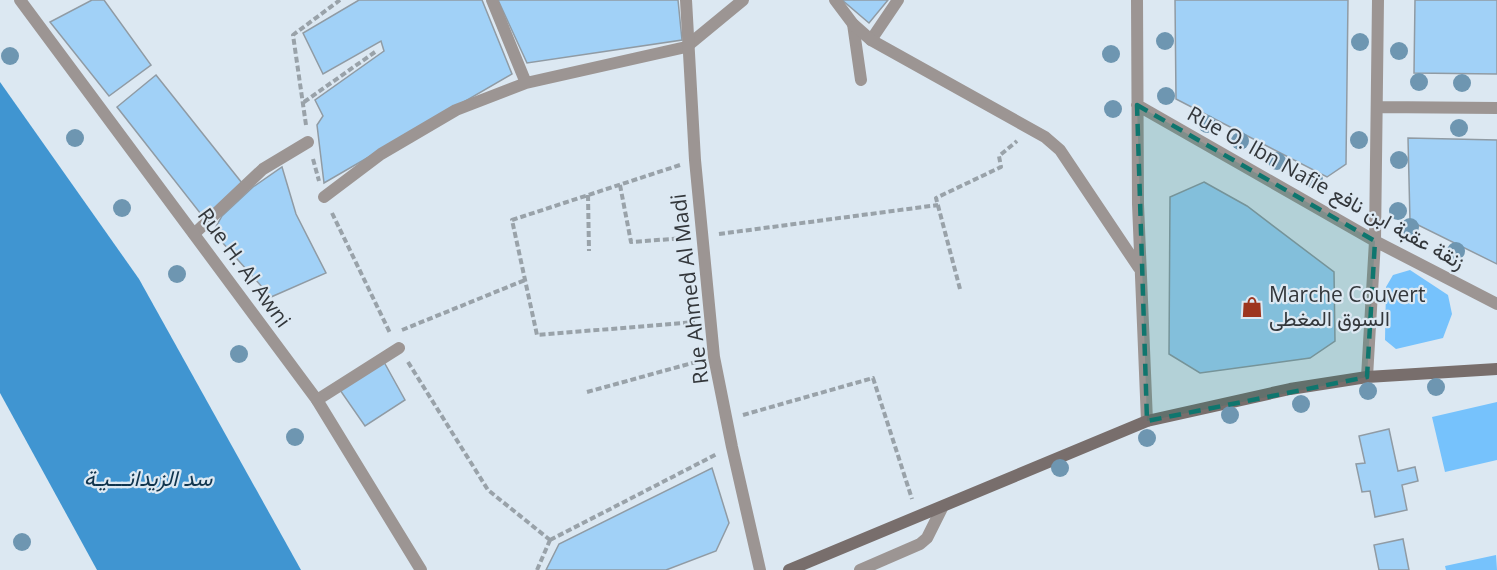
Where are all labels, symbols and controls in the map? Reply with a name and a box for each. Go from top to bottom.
street label: Rue O. Ibn Nafie زنقة عقبة ابن نافع [1182,99,1470,276]
street label: Rue Ahmed Al Madi [663,192,715,386]
street label: Rue H. Al Awni [192,202,298,333]
place label: Marche Couvert السوق المغطى [1269,280,1425,332]
shop icon: Marche Couvert السوق المغطى [1240,295,1264,319]
water label: سد الزيدانـــيـة [84,462,213,492]

